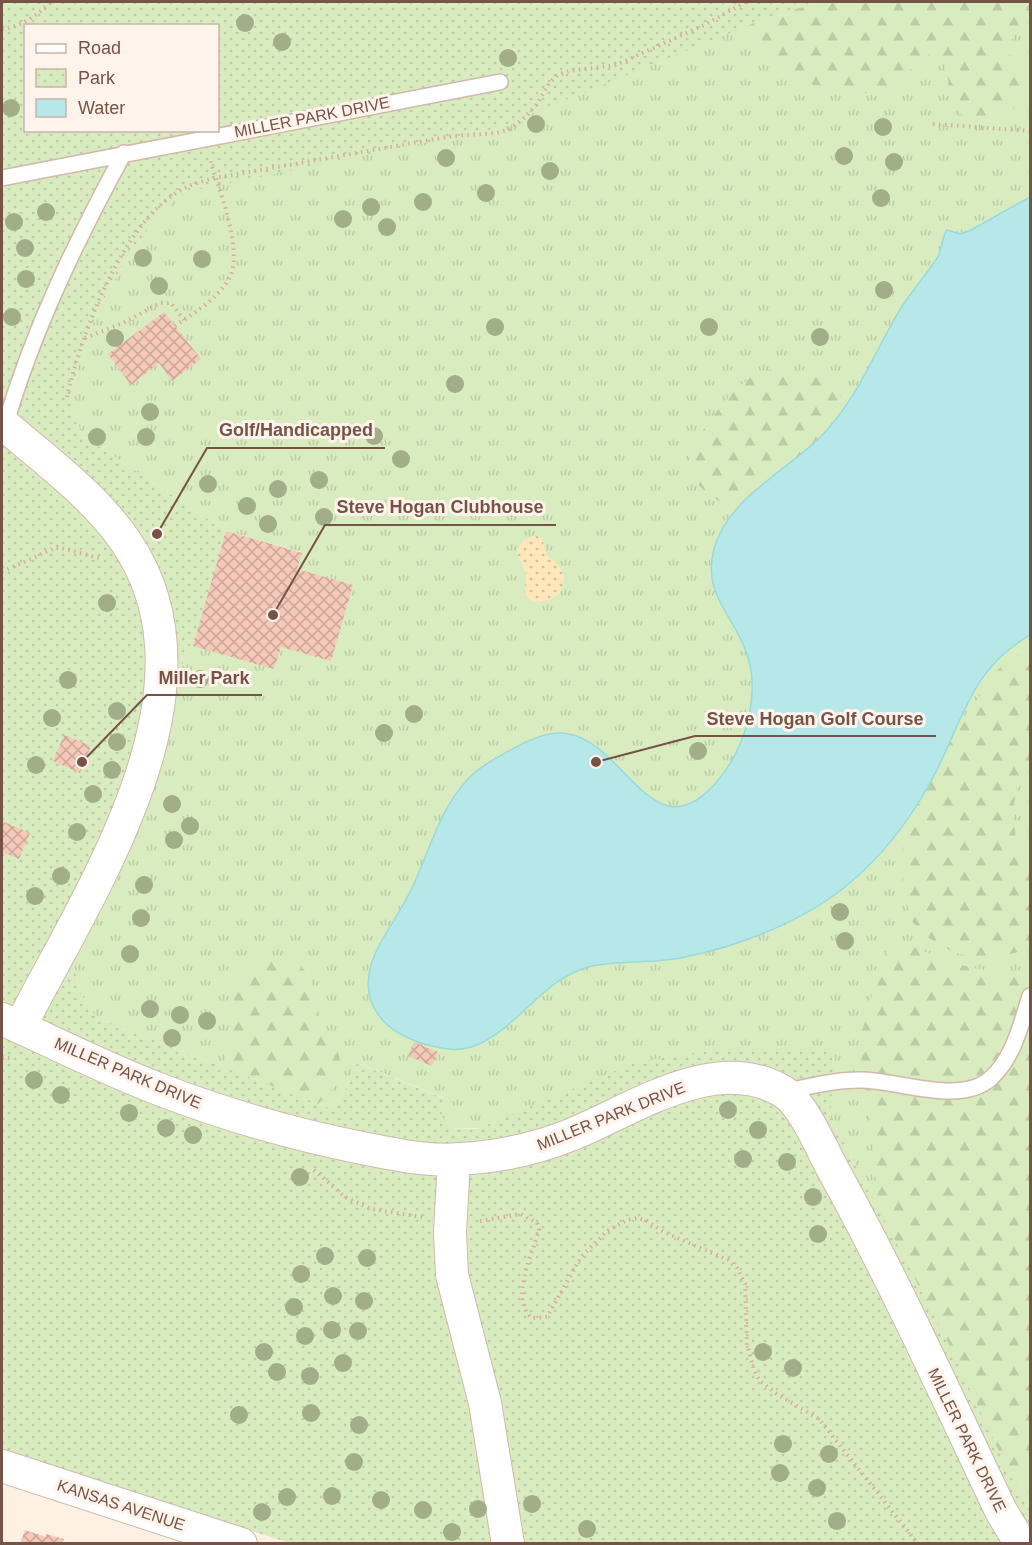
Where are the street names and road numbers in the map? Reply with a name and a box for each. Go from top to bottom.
street label: MILLER PARK DRIVE [233,94,391,140]
street label: MILLER PARK DRIVE [52,1034,204,1112]
street label: MILLER PARK DRIVE [535,1079,687,1153]
street label: MILLER PARK DRIVE [925,1365,1009,1515]
street label: KANSAS AVENUE [55,1476,187,1534]

